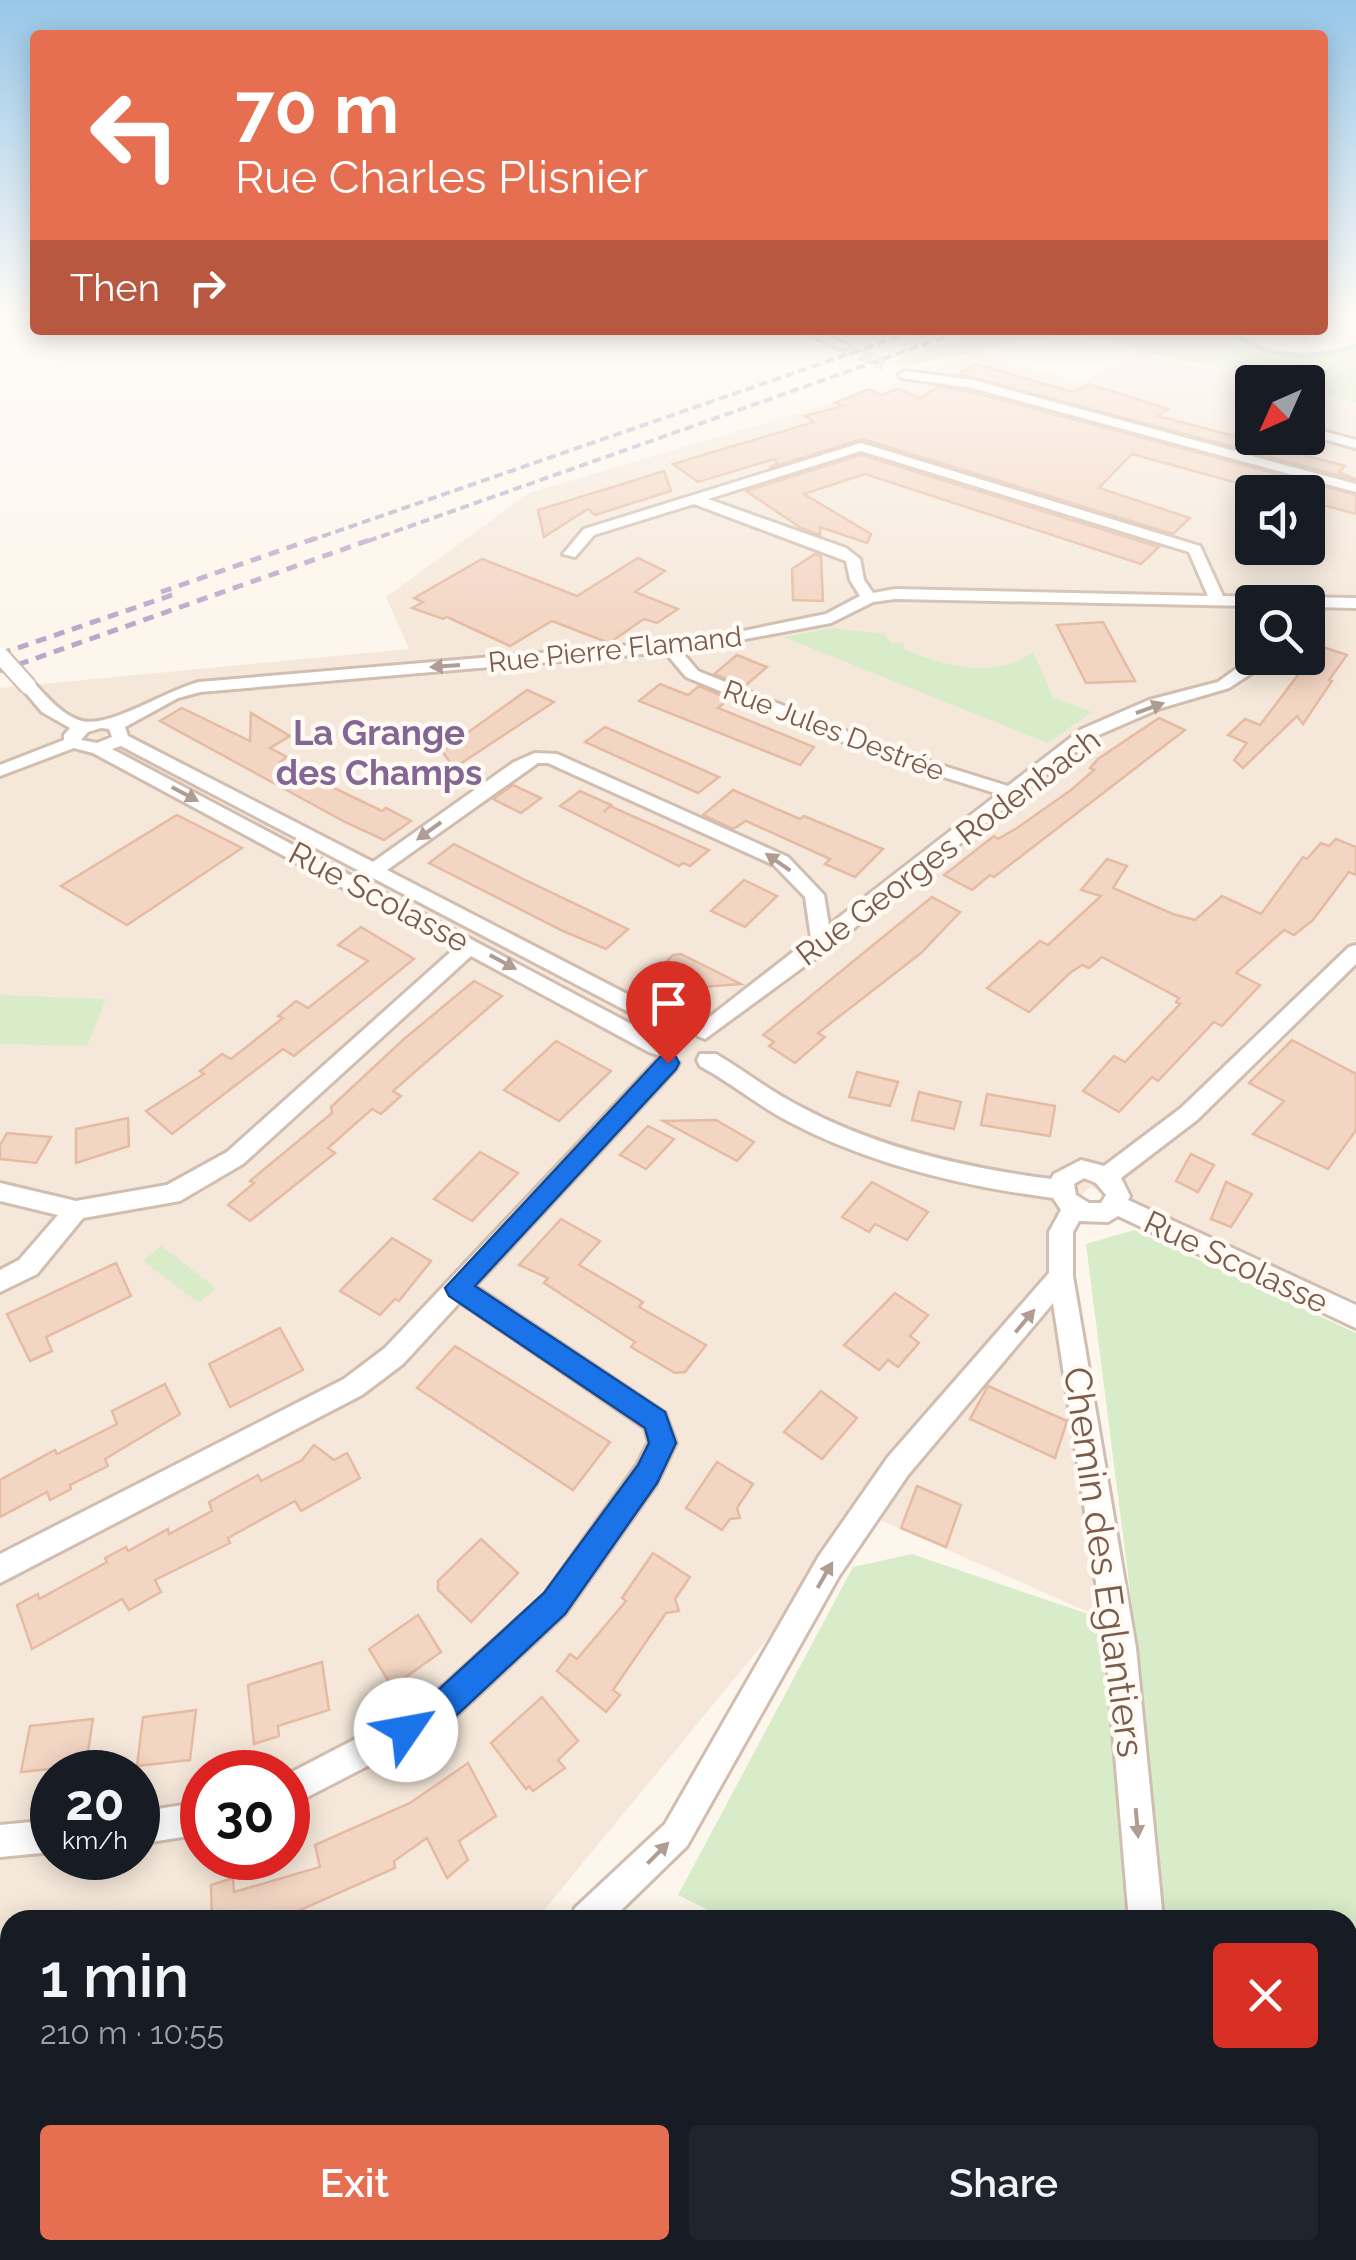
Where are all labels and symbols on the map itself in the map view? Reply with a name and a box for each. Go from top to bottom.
north arrow [1235,365,1325,455]
street label: Rue Pierre Flamand [486,620,744,679]
one-way arrow [428,659,460,675]
street label: Rue Jules Destrée [719,673,949,788]
one-way arrow [1135,699,1165,714]
district label: La Grange des Champs [276,712,482,793]
street label: Rue Georges Rodenbach [789,720,1107,973]
one-way arrow [171,785,199,802]
one-way arrow [416,821,443,840]
street label: Rue Scolasse [283,834,475,959]
one-way arrow [765,853,791,872]
one-way arrow [489,954,518,971]
pin [626,961,711,1064]
street label: Rue Scolasse [1139,1203,1334,1320]
one-way arrow [1014,1308,1036,1333]
street label: Chemin des Eglantiers [1055,1364,1154,1760]
one-way arrow [815,1561,833,1589]
position arrow [354,1678,458,1782]
speed limit sign: 30 [180,1750,310,1880]
one-way arrow [1129,1808,1145,1840]
one-way arrow [645,1842,669,1865]

